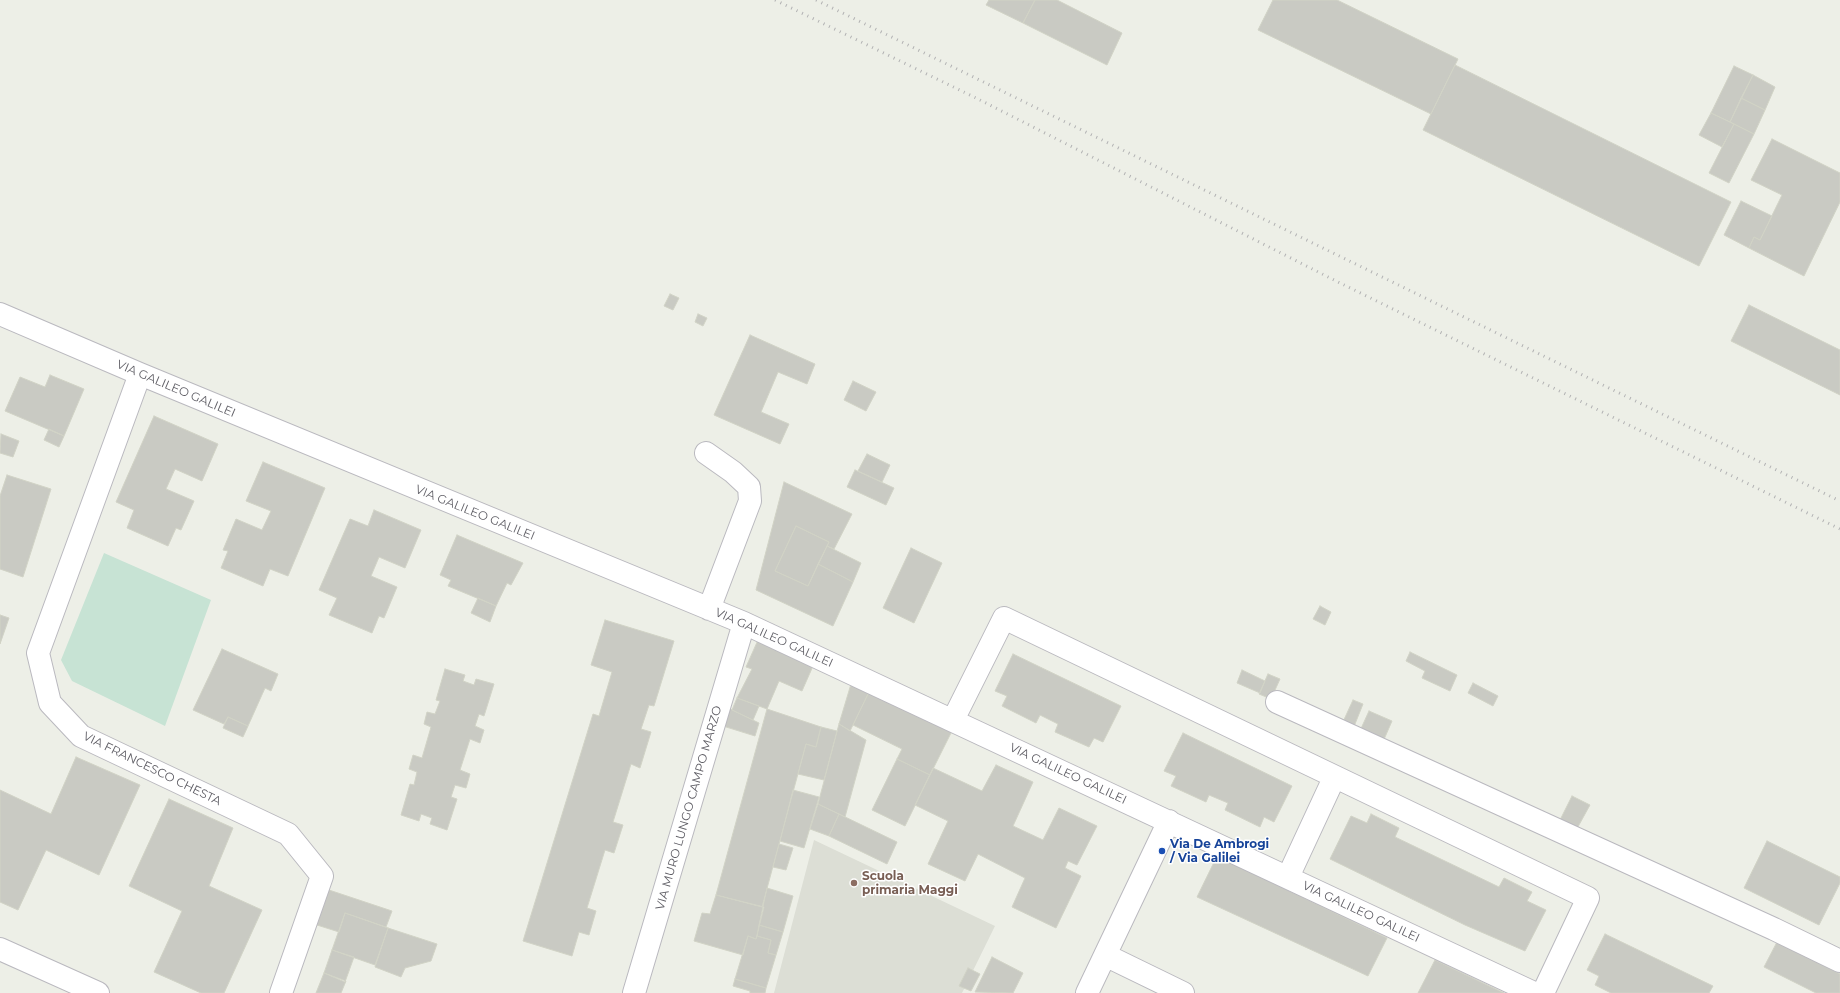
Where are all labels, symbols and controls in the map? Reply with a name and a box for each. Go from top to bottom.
street label: VIA GALILEO GALILEI [114,357,238,421]
street label: VIA GALILEO GALILEI [413,482,537,544]
street label: VIA GALILEO GALILEI [713,605,835,671]
street label: VIA MURO LUNGO CAMPO MARZO [653,704,725,912]
street label: VIA FRANCESCO CHESTA [81,729,223,809]
street label: VIA GALILEO GALILEI [1007,740,1129,808]
place label: Via De Ambrogi / Via Galilei [1170,837,1269,865]
marker: Via De Ambrogi / Via Galilei [1157,846,1167,856]
place label: Scuola primaria Maggi [862,869,958,897]
marker: Scuola primaria Maggi [849,878,859,888]
street label: VIA GALILEO GALILEI [1300,878,1422,946]

